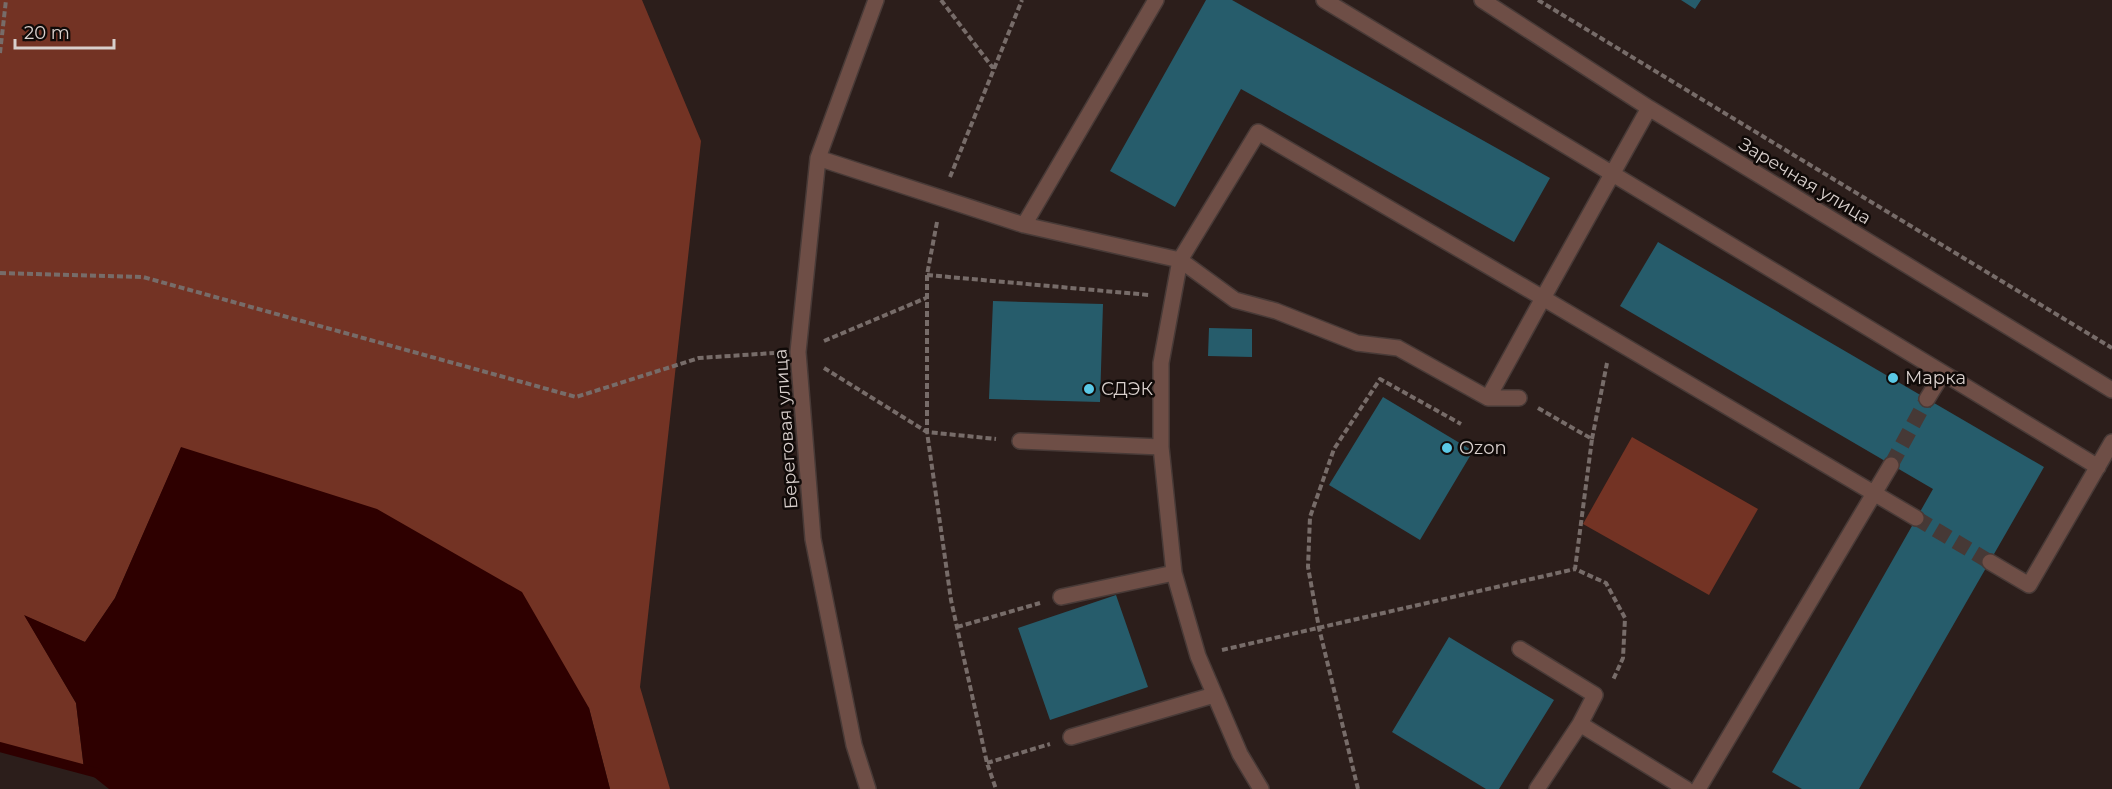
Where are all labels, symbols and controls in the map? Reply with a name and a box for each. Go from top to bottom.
scale bar [15,12,114,50]
text: 20 m [24,22,70,44]
street label: Заречная улица [1735,133,1875,229]
street label: Береговая улица [769,348,803,510]
place label: Марка [1905,367,1966,389]
marker: Марка [1886,371,1900,385]
place label: СДЭК [1101,378,1154,400]
marker: СДЭК [1082,382,1096,396]
place label: Ozon [1459,437,1507,459]
marker: Ozon [1440,441,1454,455]

